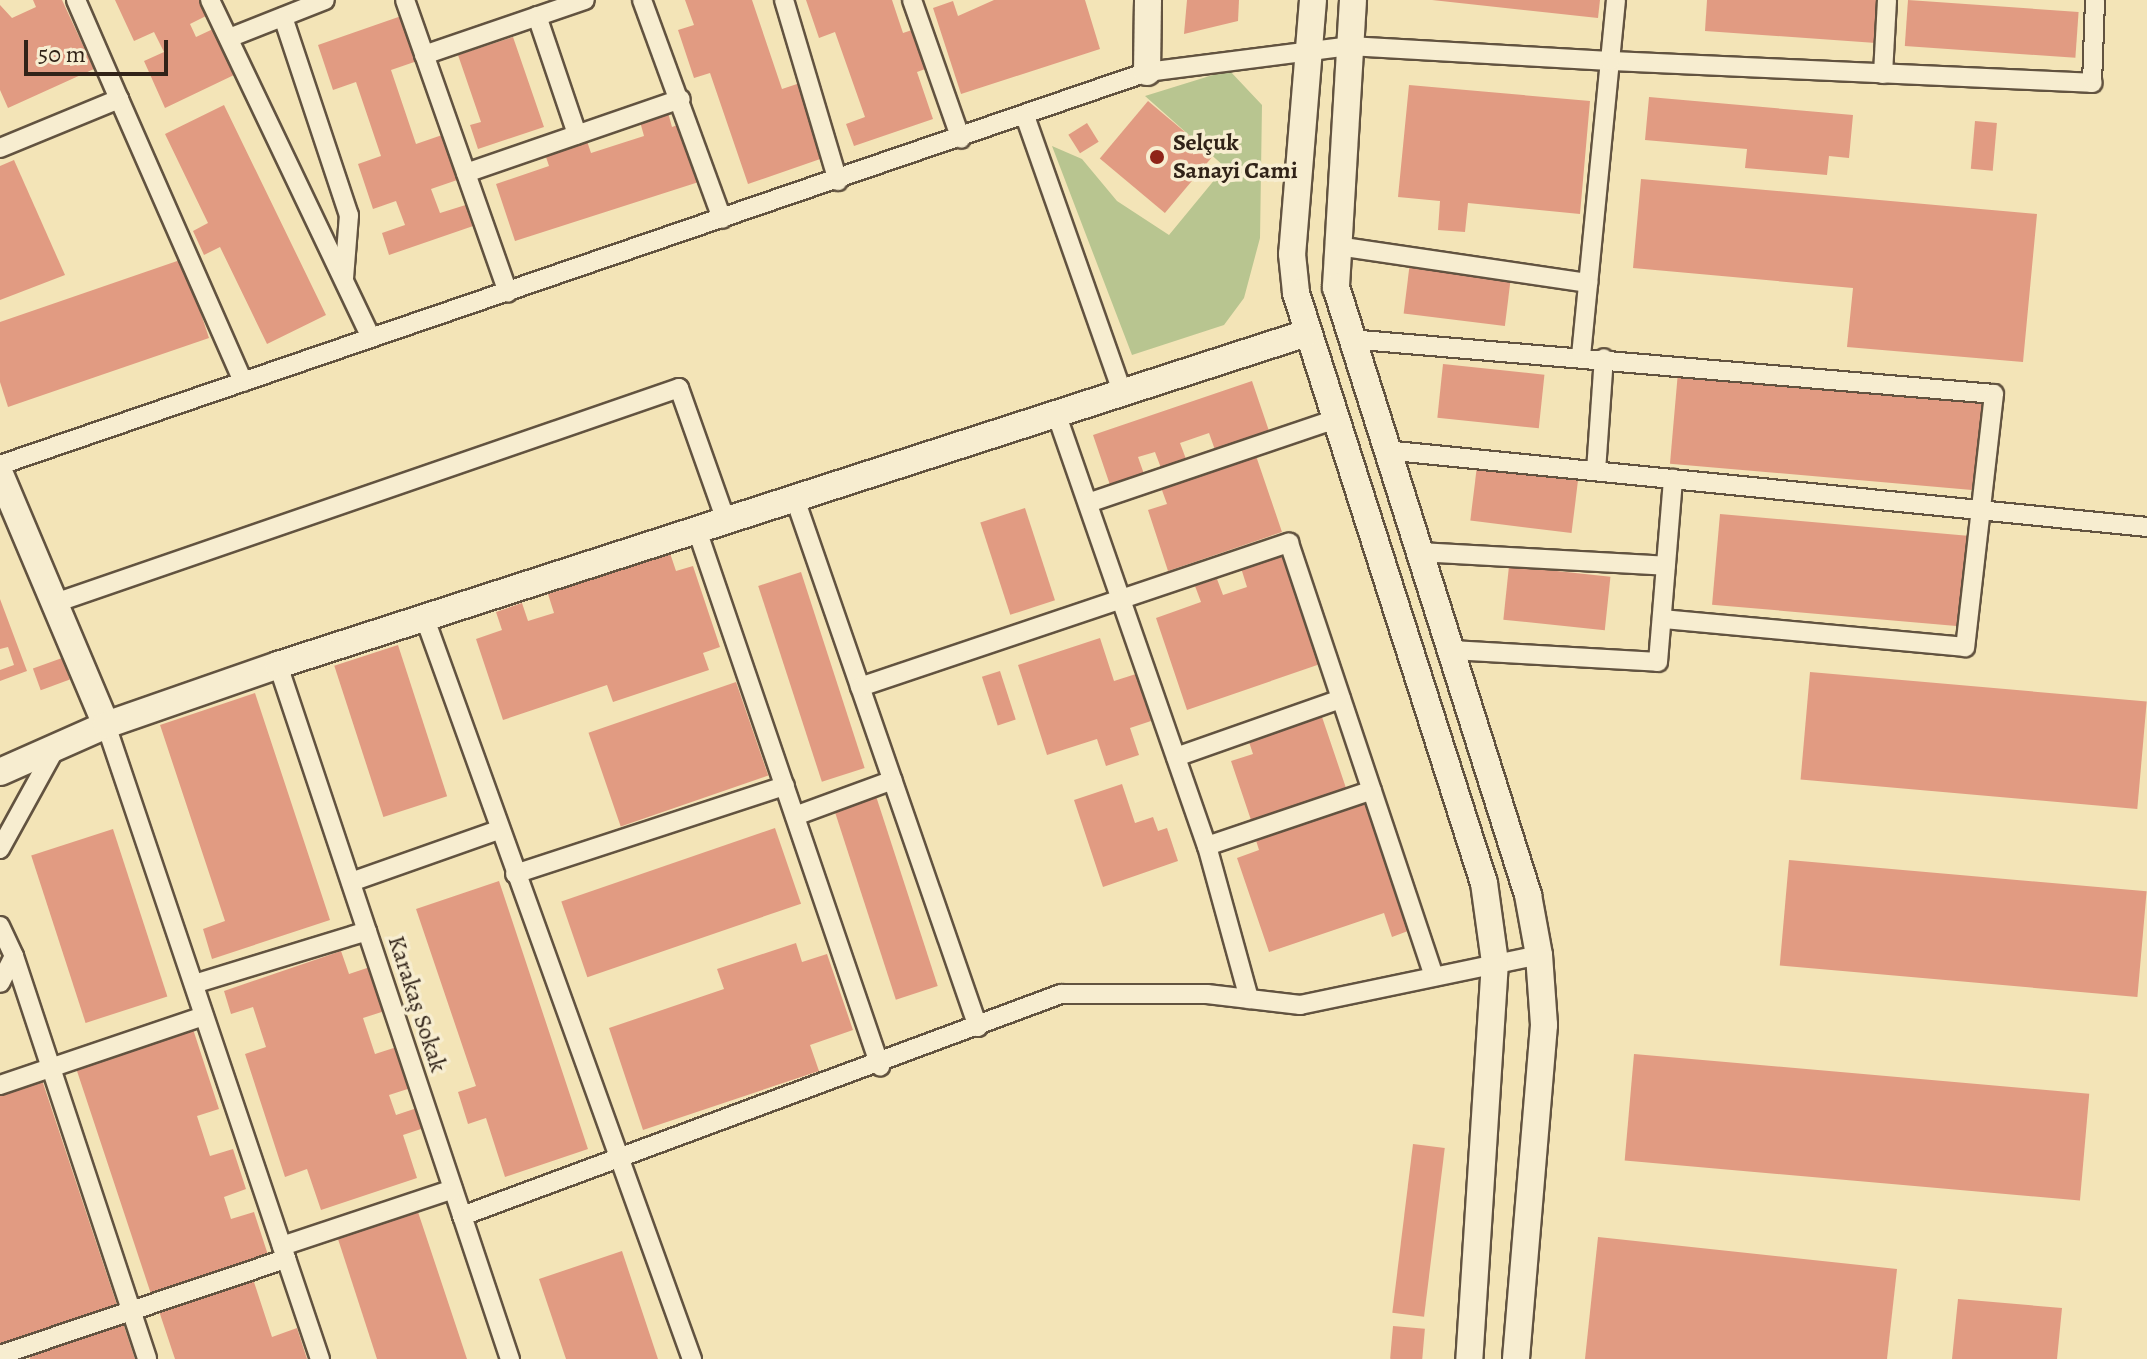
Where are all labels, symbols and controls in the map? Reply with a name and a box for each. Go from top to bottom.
scale bar [28,24,172,74]
text: 50 m [38,38,86,70]
place label: Selçuk Sanayi Cami [1173,129,1298,185]
marker: Selçuk Sanayi Cami [1148,148,1166,166]
street label: Karakaş Sokak [381,932,453,1076]

